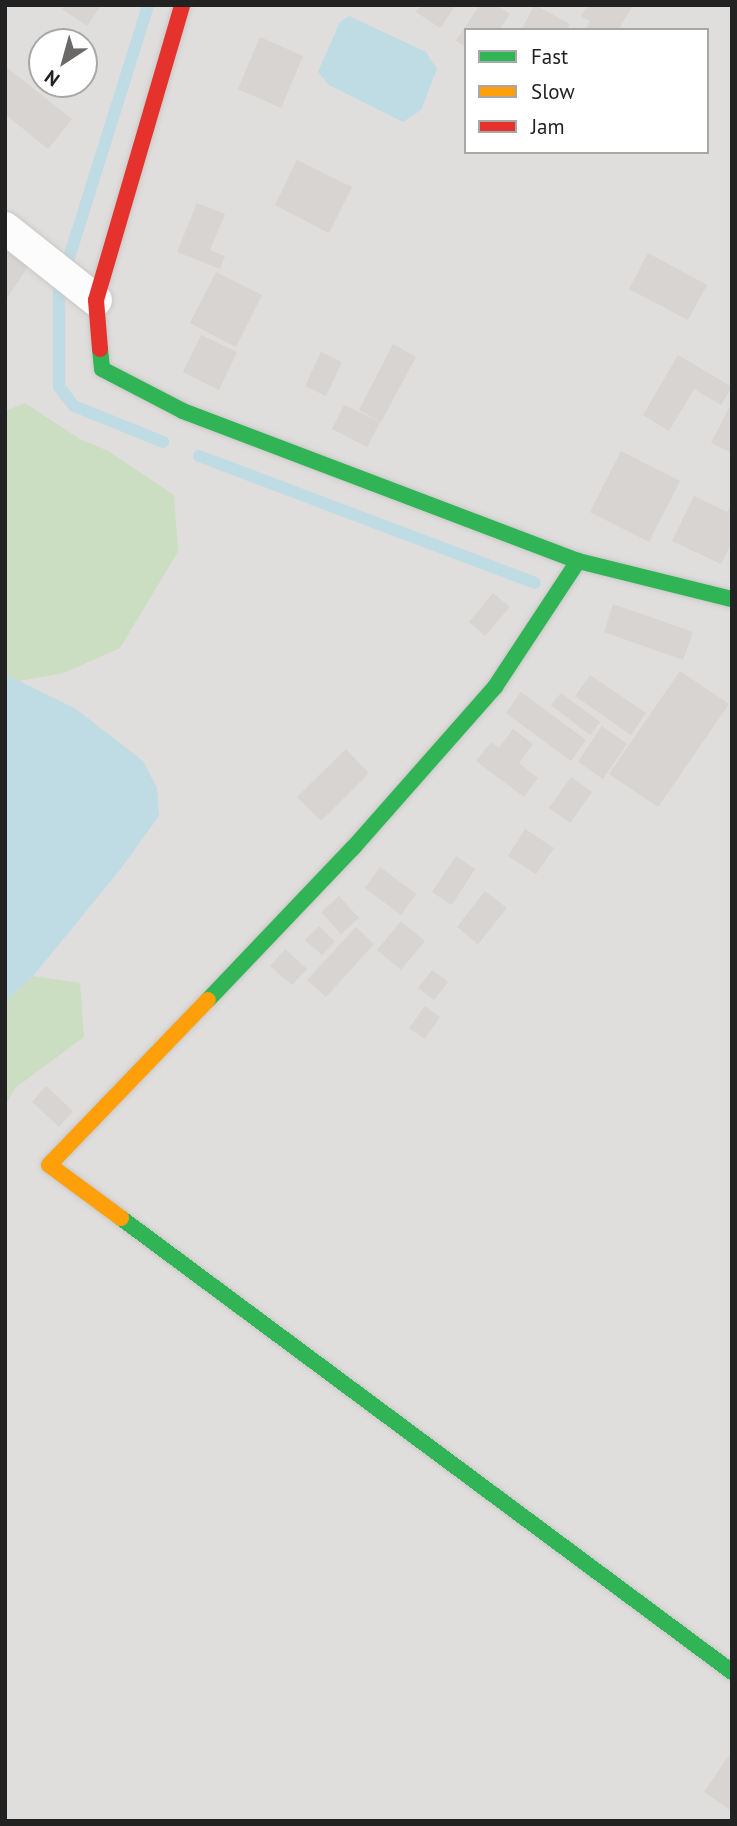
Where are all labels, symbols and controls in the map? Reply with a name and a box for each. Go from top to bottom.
north arrow [28,28,98,98]
legend [464,28,709,154]
text: Fast [531,43,568,70]
text: N [40,65,64,92]
text: Slow [531,78,575,105]
text: Jam [531,113,565,140]

